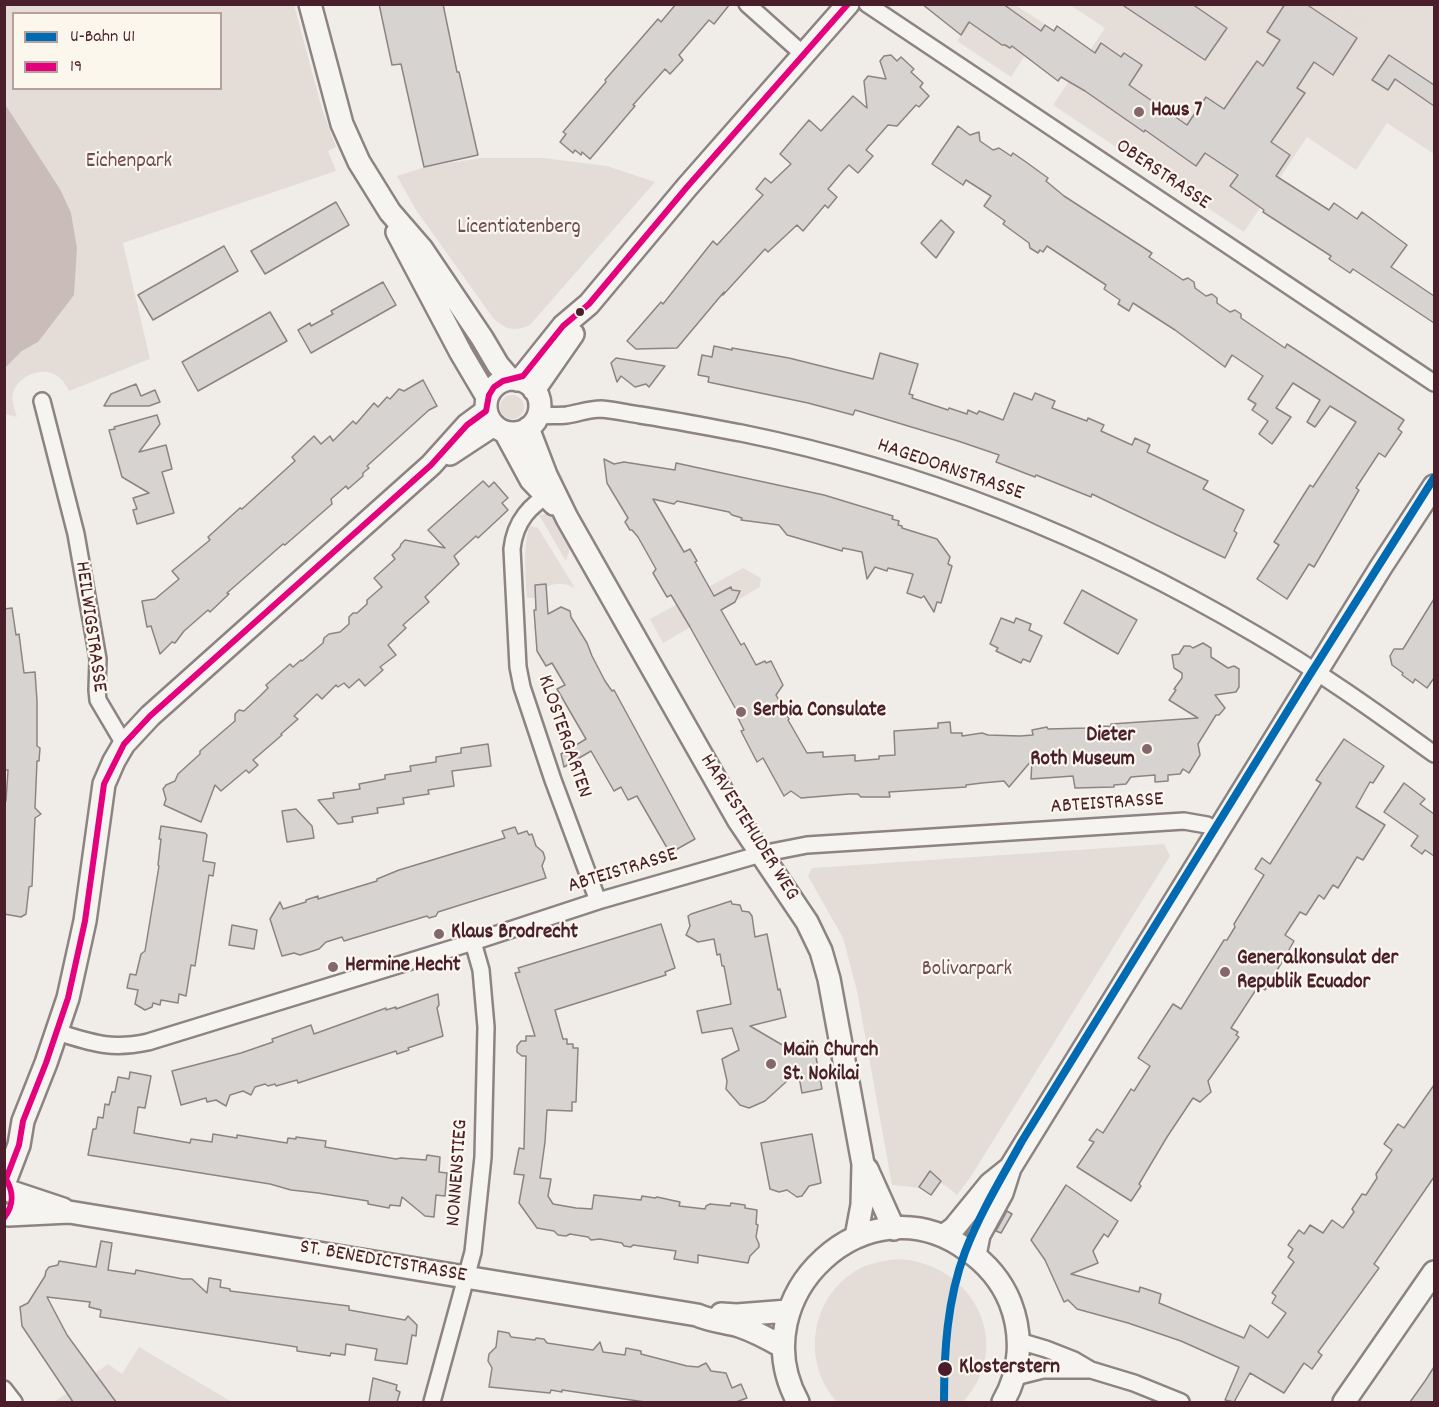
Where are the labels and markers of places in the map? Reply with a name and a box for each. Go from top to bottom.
place label: Haus 7 [1151,99,1202,125]
marker: Haus 7 [1132,105,1146,119]
unlabelled marker [574,306,586,318]
place label: Serbia Consulate [753,699,886,725]
marker: Serbia Consulate [734,705,748,719]
place label: Dieter Roth Museum [1030,724,1135,774]
marker: Dieter Roth Museum [1140,742,1154,756]
place label: Klaus Brodrecht [451,921,578,947]
marker: Klaus Brodrecht [432,927,446,941]
place label: Generalkonsulat der Republik Ecuador [1237,947,1398,997]
place label: Hermine Hecht [345,954,461,980]
marker: Hermine Hecht [326,960,340,974]
marker: Generalkonsulat der Republik Ecuador [1218,965,1232,979]
place label: Main Church St. Nokilai [783,1039,878,1089]
marker: Main Church St. Nokilai [764,1057,778,1071]
place label: Klosterstern [959,1356,1060,1382]
marker: Klosterstern [936,1360,954,1378]

